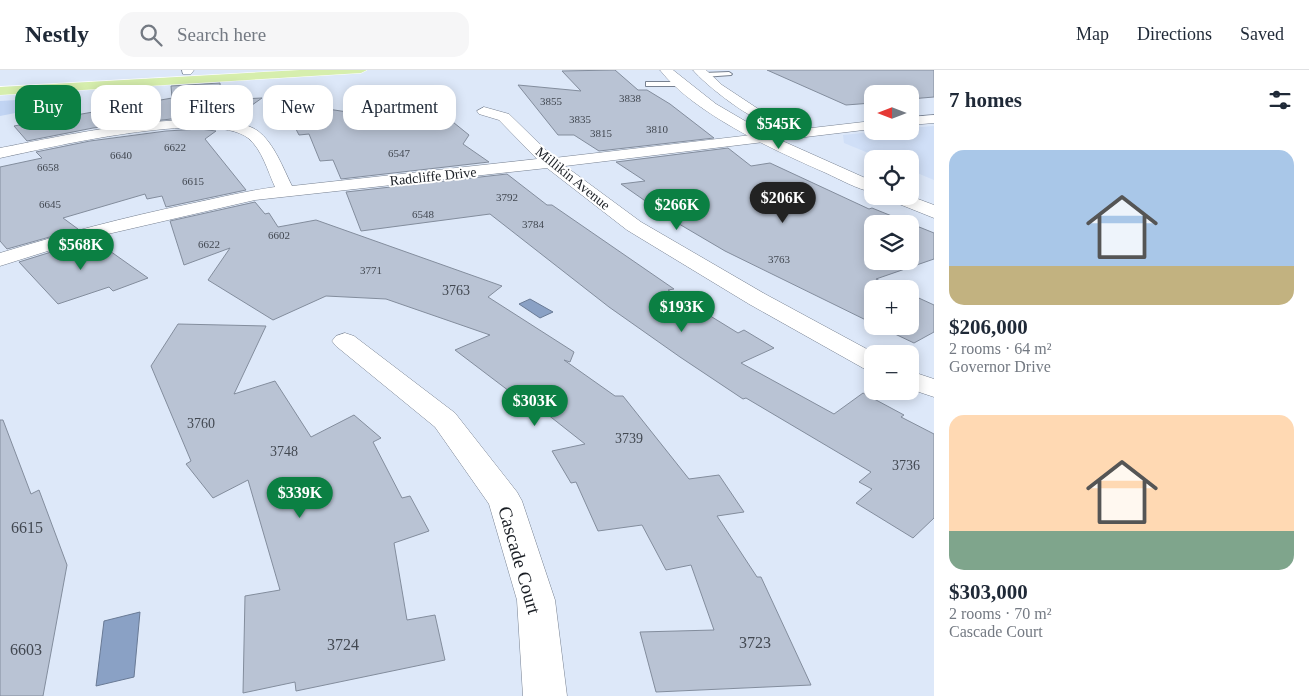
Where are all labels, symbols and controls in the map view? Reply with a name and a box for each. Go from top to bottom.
search box [119,12,469,57]
text: Nestly [25,21,89,47]
icon: search [137,21,165,49]
text: Search here [177,24,266,45]
text: Map [1076,24,1109,44]
text: Directions [1137,24,1212,44]
text: Saved [1240,24,1284,44]
chip: Buy [15,85,81,130]
chip: Rent [91,85,161,130]
chip: Filters [171,85,253,130]
chip: New [263,85,333,130]
chip: Apartment [343,85,456,130]
north arrow [864,85,919,140]
map controls [864,85,919,400]
icon: filters [1266,86,1294,114]
text: 7 homes [949,88,1022,112]
house number: 3838 [619,92,642,104]
house number: 3855 [540,95,563,107]
pin: $545K [744,108,814,150]
house number: 3835 [569,113,592,125]
text: $545K [757,115,801,132]
house number: 3810 [646,123,669,135]
house number: 3815 [590,127,613,139]
house number: 6622 [164,141,186,153]
street label: Millikin Avenue [533,144,613,213]
house number: 6547 [388,147,411,159]
house number: 6640 [110,149,133,161]
button: locate [864,150,919,205]
house number: 6658 [37,161,60,173]
street label: Radcliffe Drive [389,164,477,189]
house number: 6615 [182,175,205,187]
pin: $206K [748,182,818,224]
icon: home [1077,182,1167,272]
pin: $266K [642,189,712,231]
text: $206K [761,189,805,206]
house number: 3792 [496,191,518,203]
text: $266K [655,196,699,213]
house number: 6645 [39,198,62,210]
house number: 6548 [412,208,435,220]
button: layers [864,215,919,270]
house number: 3784 [522,218,545,230]
pin: $568K [46,228,116,271]
house number: 6602 [268,229,290,241]
text: $568K [59,236,103,253]
house number: 6622 [198,238,220,250]
house number: 3763 [768,253,791,265]
house number: 3771 [360,264,382,276]
button: + [864,280,919,335]
house number: 3763 [442,283,470,298]
pin: $193K [647,290,717,333]
text: $193K [660,298,704,315]
text: $206,000 [949,315,1028,339]
text: 2 rooms · 64 m² [949,340,1052,357]
button: − [864,345,919,400]
text: Governor Drive [949,358,1051,375]
pin: $303K [500,384,570,427]
text: $303K [513,392,557,409]
house number: 3760 [187,416,215,431]
house number: 3739 [615,431,643,446]
house number: 3748 [270,444,298,459]
icon: home [1077,447,1167,537]
house number: 3736 [892,458,920,473]
pin: $339K [265,476,335,519]
text: $339K [278,484,322,501]
street label: Cascade Court [494,504,545,617]
house number: 6615 [11,519,43,536]
text: $303,000 [949,580,1028,604]
text: 2 rooms · 70 m² [949,605,1052,622]
text: Cascade Court [949,623,1043,640]
house number: 3723 [739,634,771,651]
house number: 3724 [327,636,359,653]
house number: 6603 [10,641,42,658]

